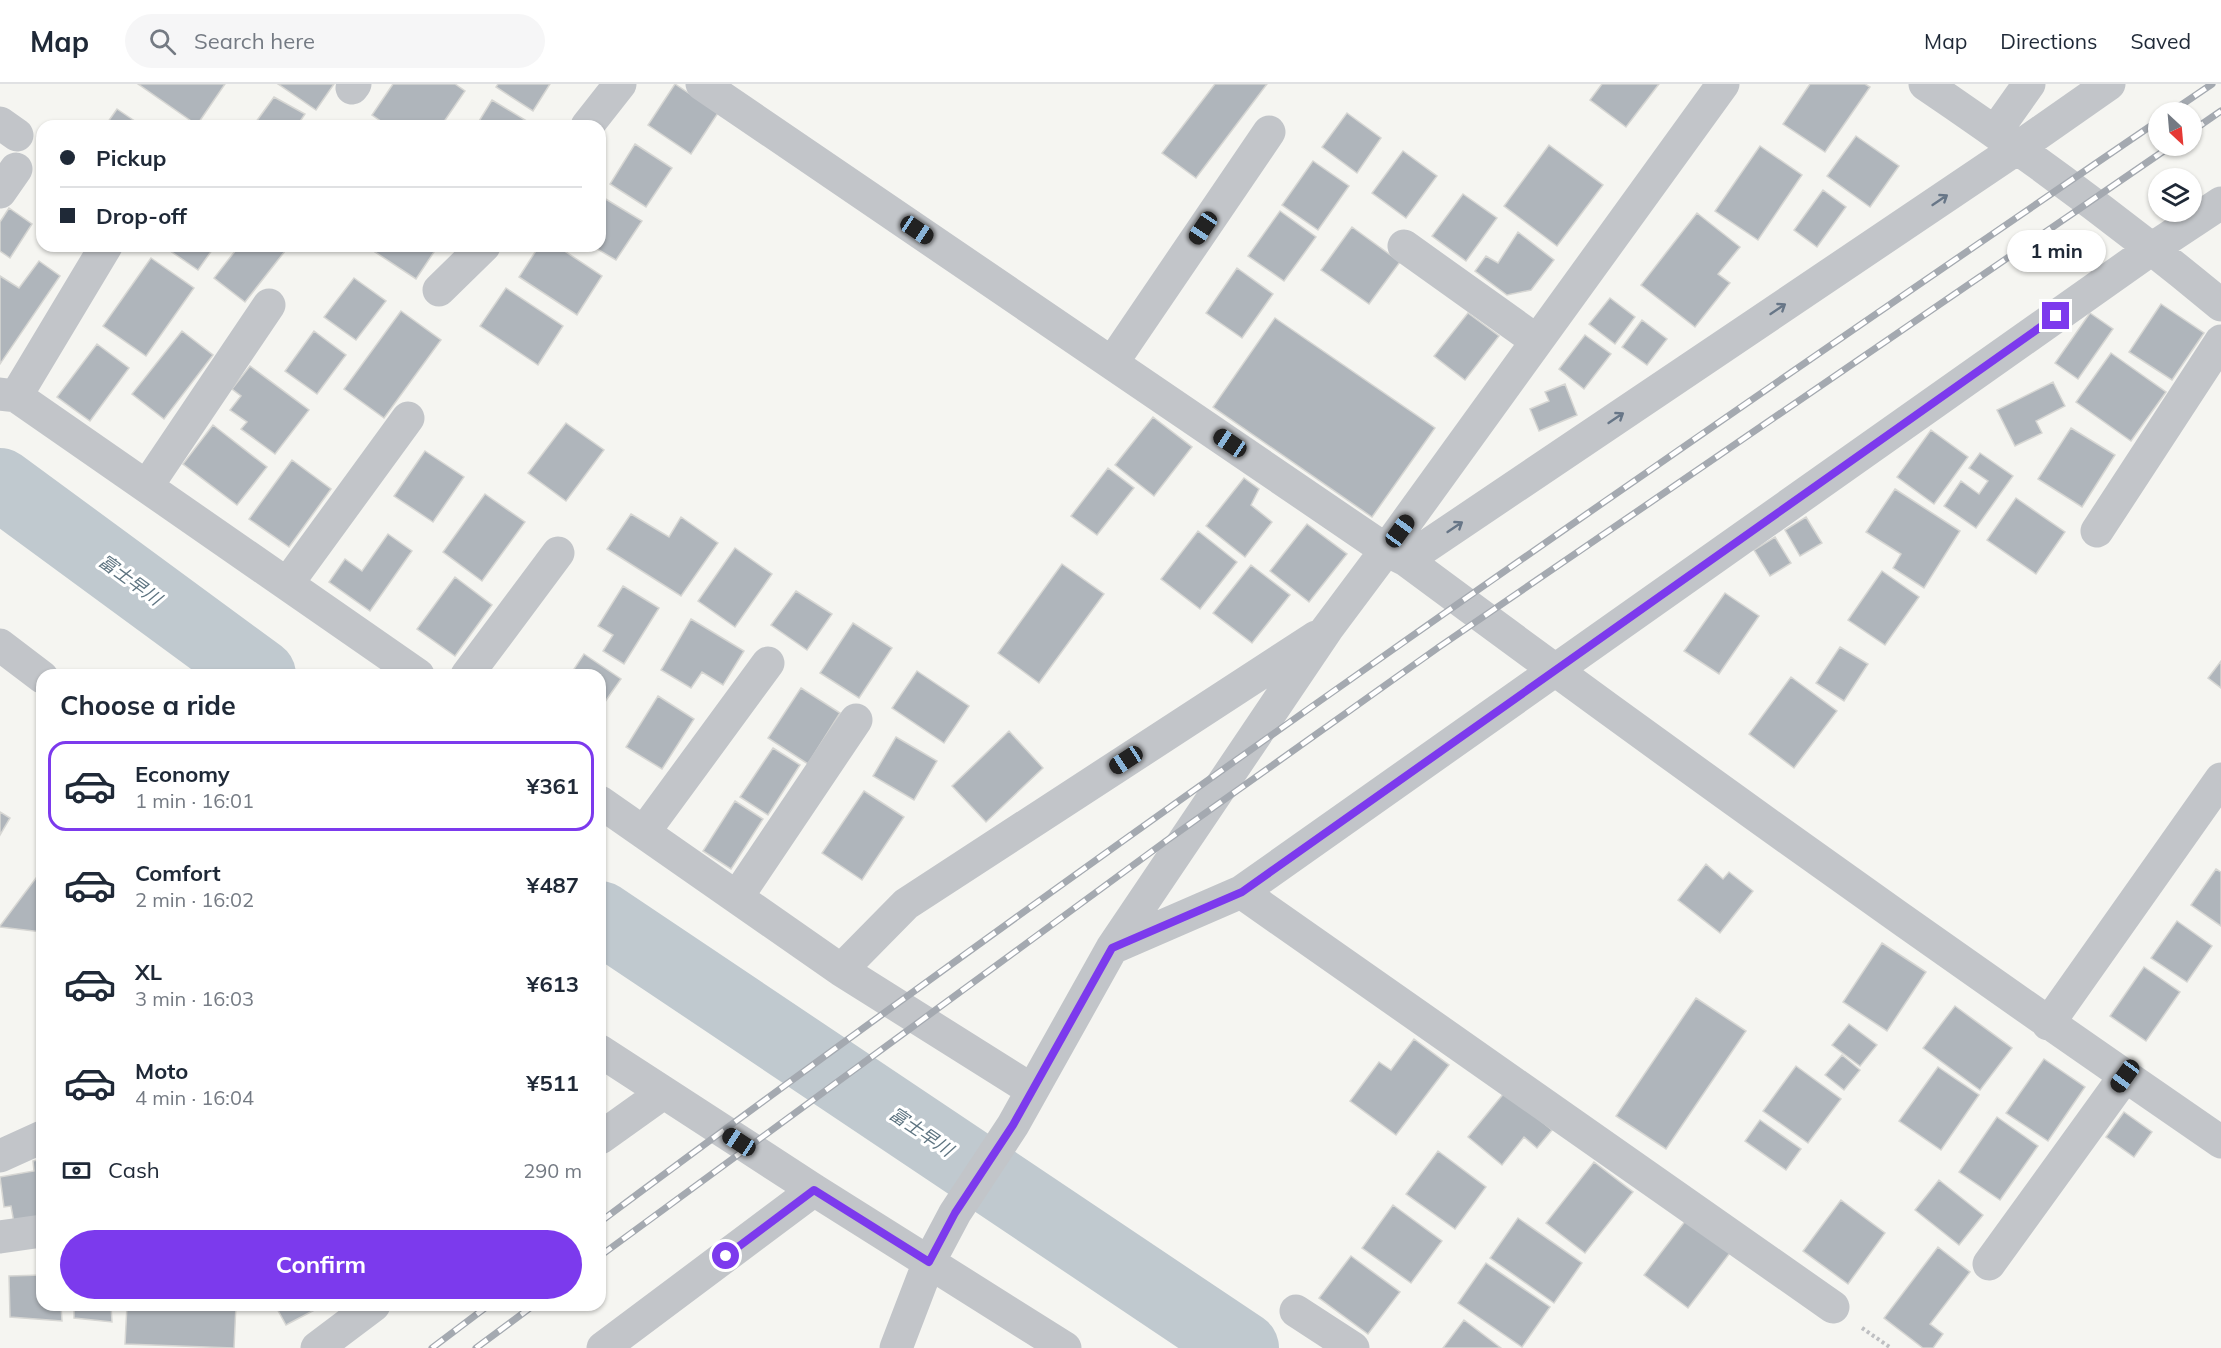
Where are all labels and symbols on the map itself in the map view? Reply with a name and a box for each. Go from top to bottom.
north arrow [2148,102,2202,156]
one-way arrow [1931,194,1948,206]
car [1185,208,1221,248]
car [897,212,937,248]
callout: 1 min [2006,229,2106,271]
route end [2042,302,2069,329]
one-way arrow [1769,303,1786,315]
one-way arrow [1608,412,1624,424]
car [1210,425,1250,461]
car [1382,511,1418,551]
one-way arrow [1446,521,1462,533]
water label: 富士早川 [94,549,168,611]
car [1106,743,1146,777]
car [2107,1056,2143,1096]
water label: 富士早川 [885,1102,959,1162]
car [719,1125,759,1159]
route start [712,1242,739,1269]

